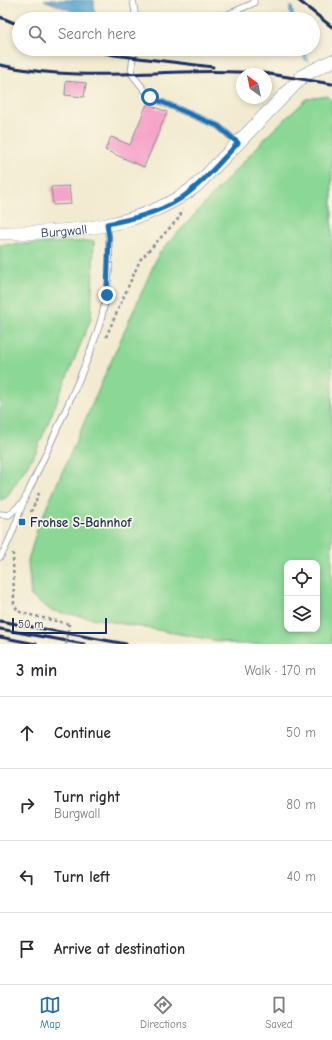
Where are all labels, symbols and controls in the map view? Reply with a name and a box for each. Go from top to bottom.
search box [12,12,320,56]
icon: search [26,23,48,45]
text: Search here [58,25,136,43]
north arrow [236,68,272,104]
route start [141,88,159,106]
street label: Burgwall [40,221,88,240]
route end [98,286,116,304]
place label: Frohse S-Bahnhof [30,515,132,530]
marker: Frohse S-Bahnhof [17,517,27,527]
map controls [284,560,320,632]
button: locate [284,560,320,596]
button: layers [284,596,320,632]
scale bar [12,616,107,635]
text: 50 m [18,618,43,631]
text: 3 min [16,661,57,680]
text: Walk · 170 m [244,663,316,678]
icon: ahead [16,722,38,744]
text: Continue [54,724,111,742]
text: 50 m [286,725,316,740]
text: Turn right [54,788,120,806]
icon: right [16,794,38,816]
text: 80 m [286,797,316,812]
text: Burgwall [54,806,100,821]
icon: left [16,866,38,888]
text: Turn left [54,868,110,886]
text: 40 m [287,869,316,884]
icon: arrive [16,938,38,960]
text: Arrive at destination [54,940,185,958]
tab: Map [39,994,61,1031]
tab: Directions [140,994,187,1031]
tab: Saved [265,994,293,1031]

